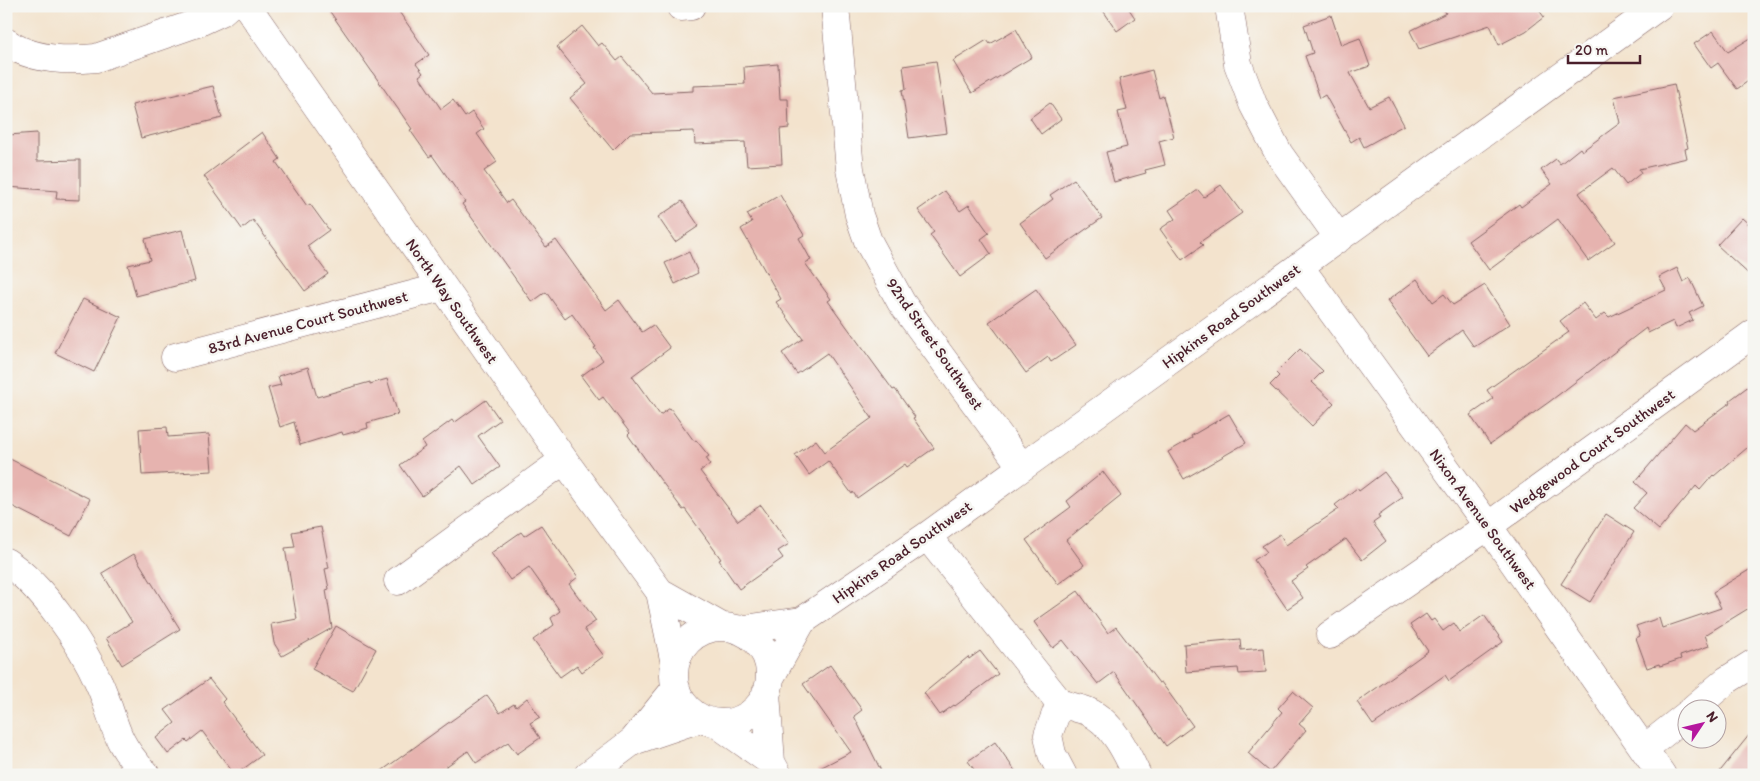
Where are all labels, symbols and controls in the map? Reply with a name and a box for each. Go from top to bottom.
scale bar [1568,32,1640,64]
text: 20 m [1575,41,1609,59]
street label: North Way Southwest [402,235,502,367]
street label: Hipkins Road Southwest [1158,259,1304,373]
street label: 92nd Street Southwest [882,274,988,414]
street label: 83rd Avenue Court Southwest [206,286,410,358]
street label: Wedgewood Court Southwest [1506,385,1678,517]
street label: Nixon Avenue Southwest [1426,445,1540,593]
street label: Hipkins Road Southwest [828,497,976,607]
north arrow [1678,698,1728,748]
text: N [1703,708,1722,726]

